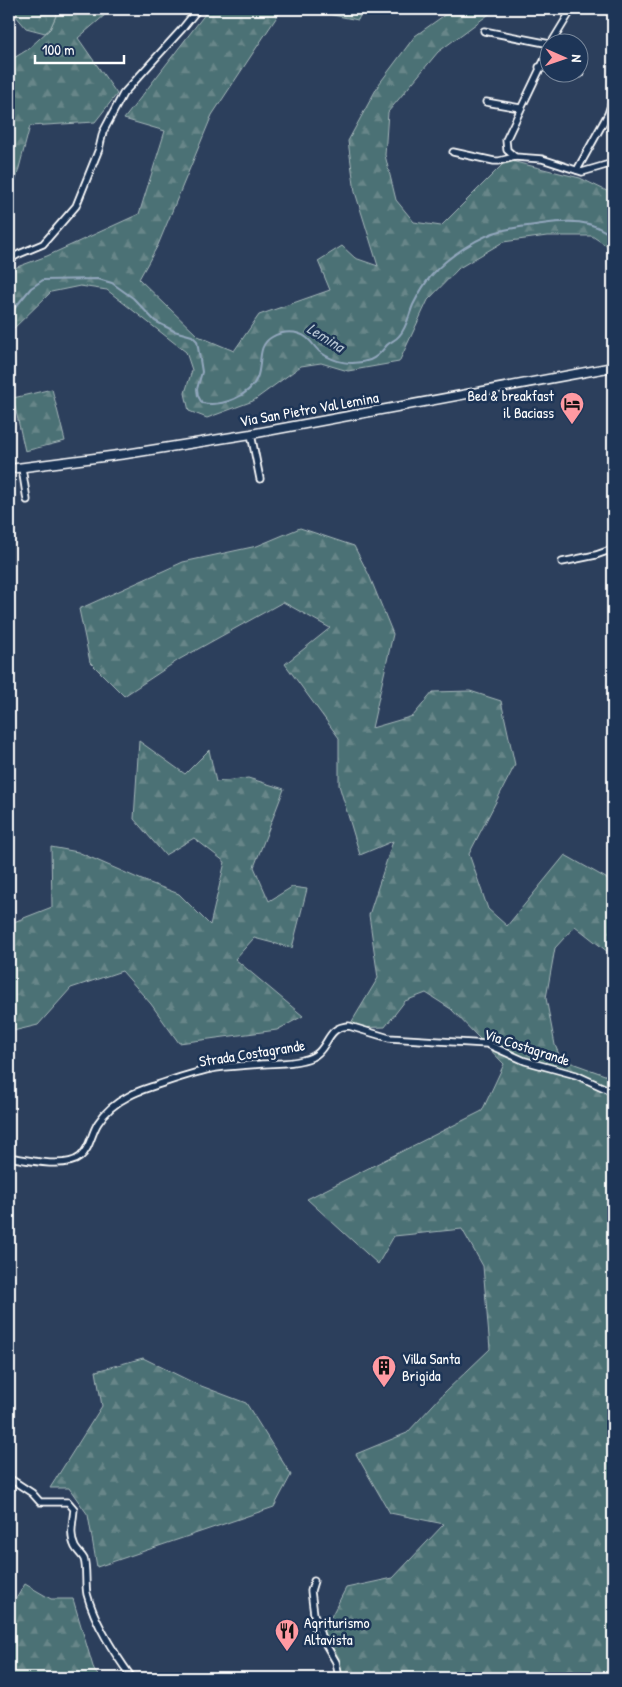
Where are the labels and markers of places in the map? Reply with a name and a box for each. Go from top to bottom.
place label: Bed & breakfast il Baciass [467,385,555,423]
hotel icon: Bed & breakfast il Baciass [559,391,585,425]
place label: Villa Santa Brigida [402,1348,460,1386]
building icon: Villa Santa Brigida [371,1354,397,1388]
place label: Agriturismo Altavista [304,1612,369,1650]
restaurant icon: Agriturismo Altavista [274,1618,300,1652]

